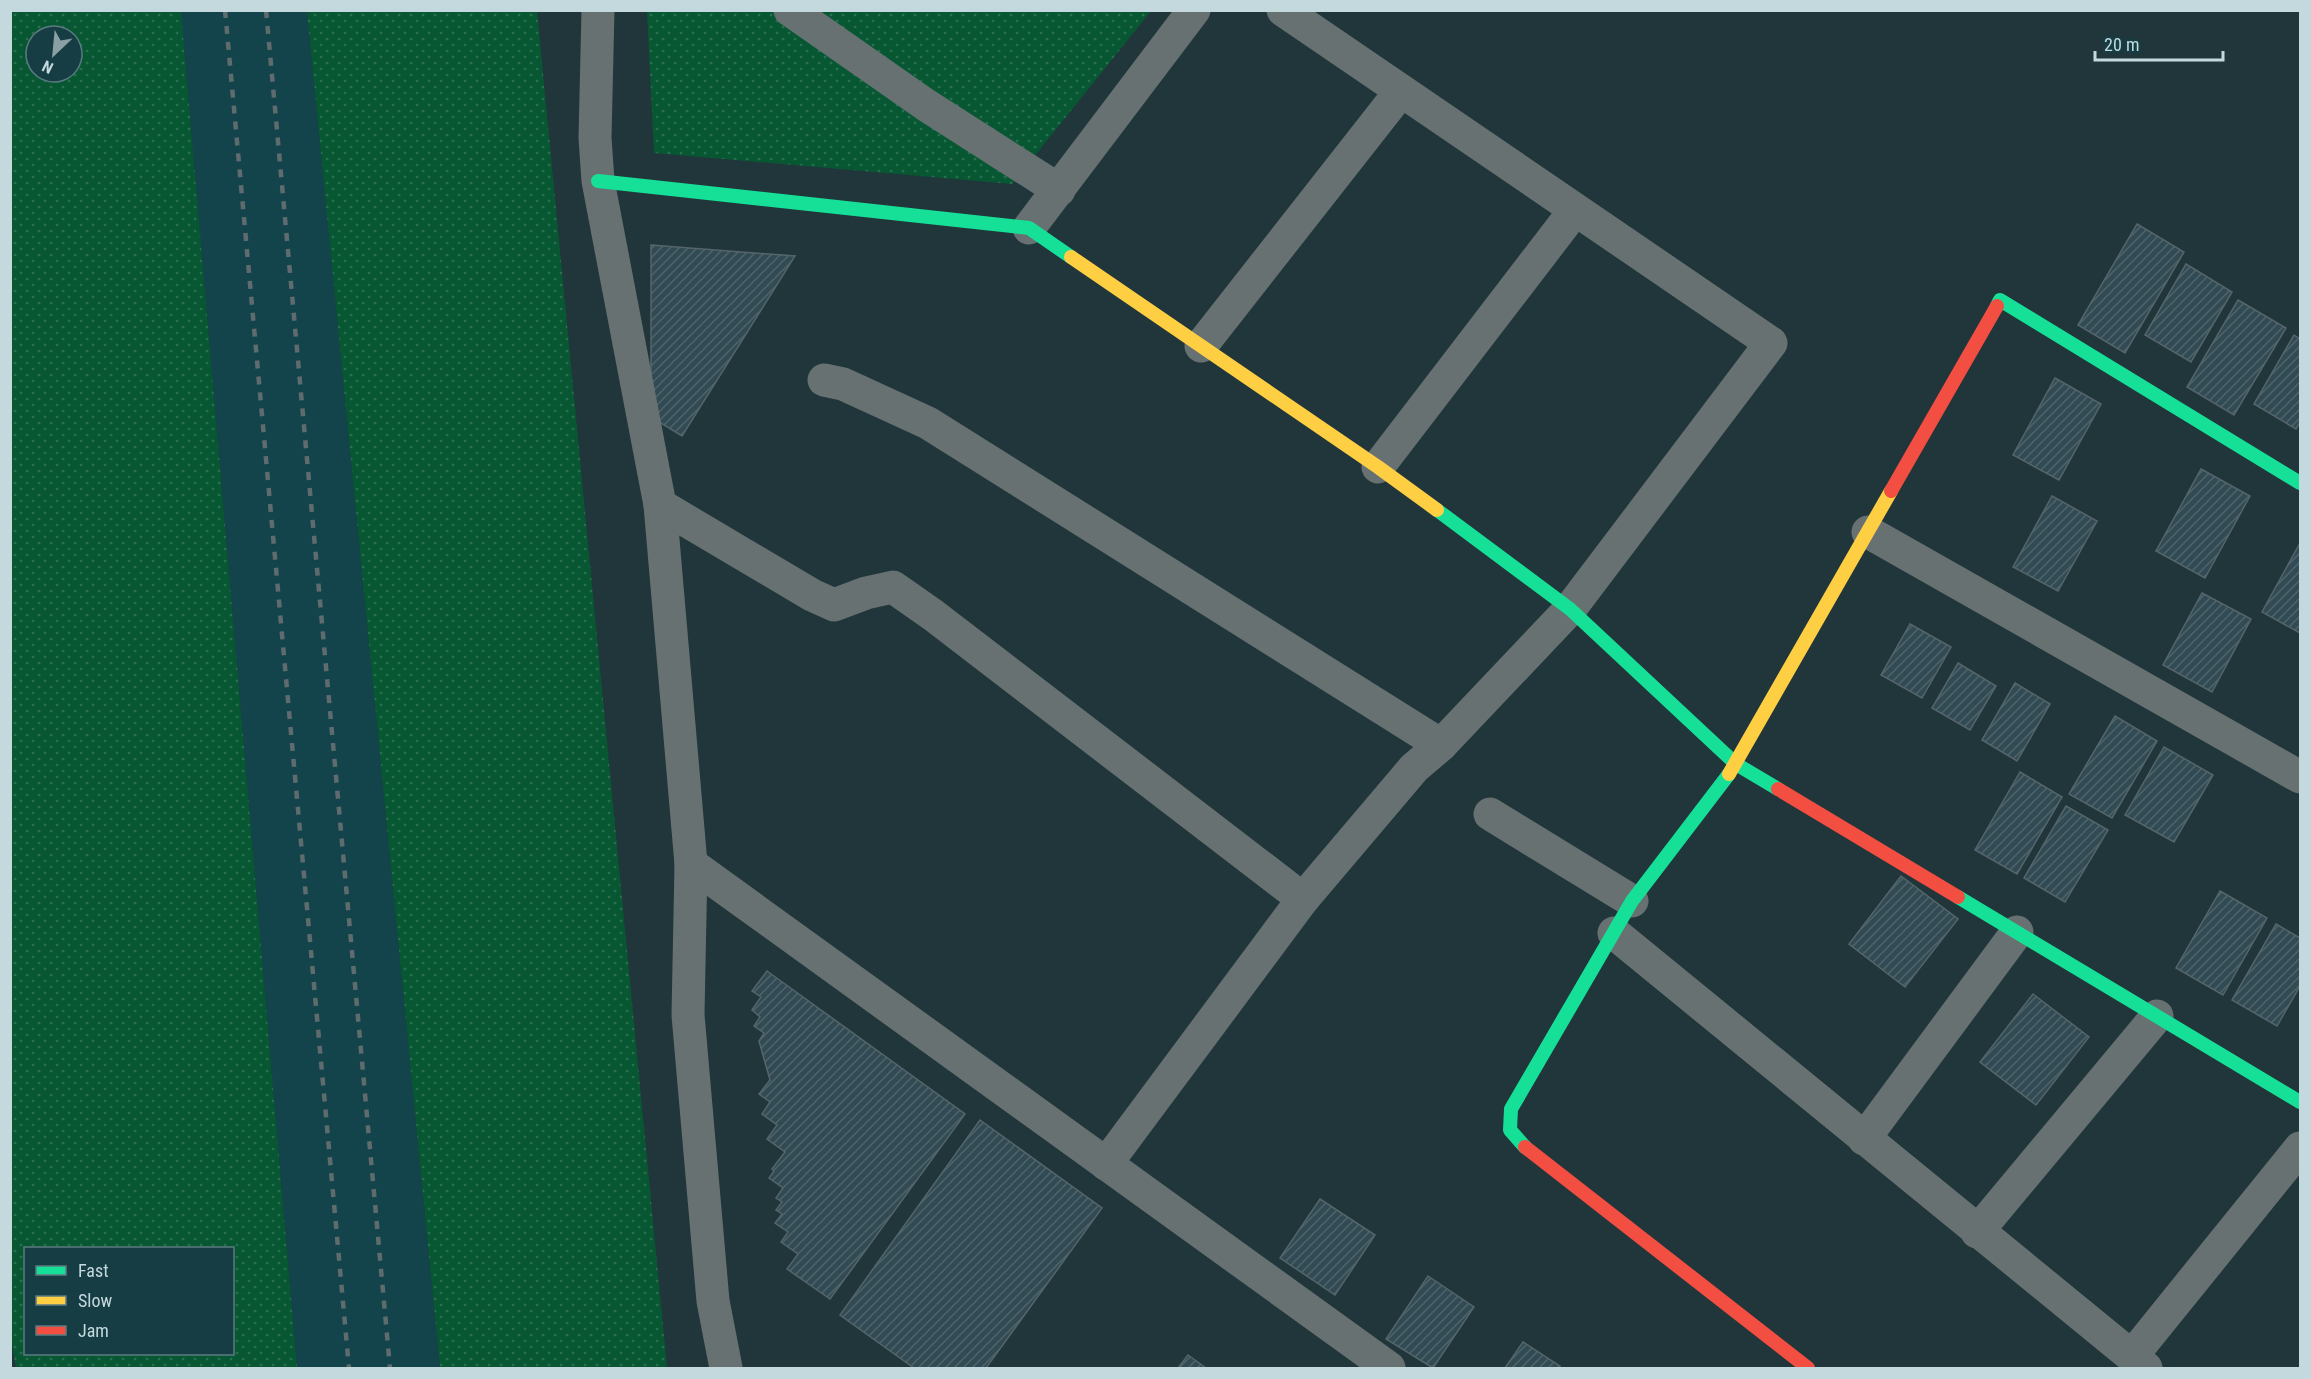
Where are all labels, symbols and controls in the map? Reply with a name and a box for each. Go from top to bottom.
north arrow [24,24,84,84]
scale bar [2095,24,2222,62]
text: 20 m [2104,34,2139,55]
text: N [39,56,56,78]
legend [24,1247,234,1355]
text: Fast [78,1260,109,1281]
text: Slow [78,1290,113,1311]
text: Jam [78,1320,109,1341]

